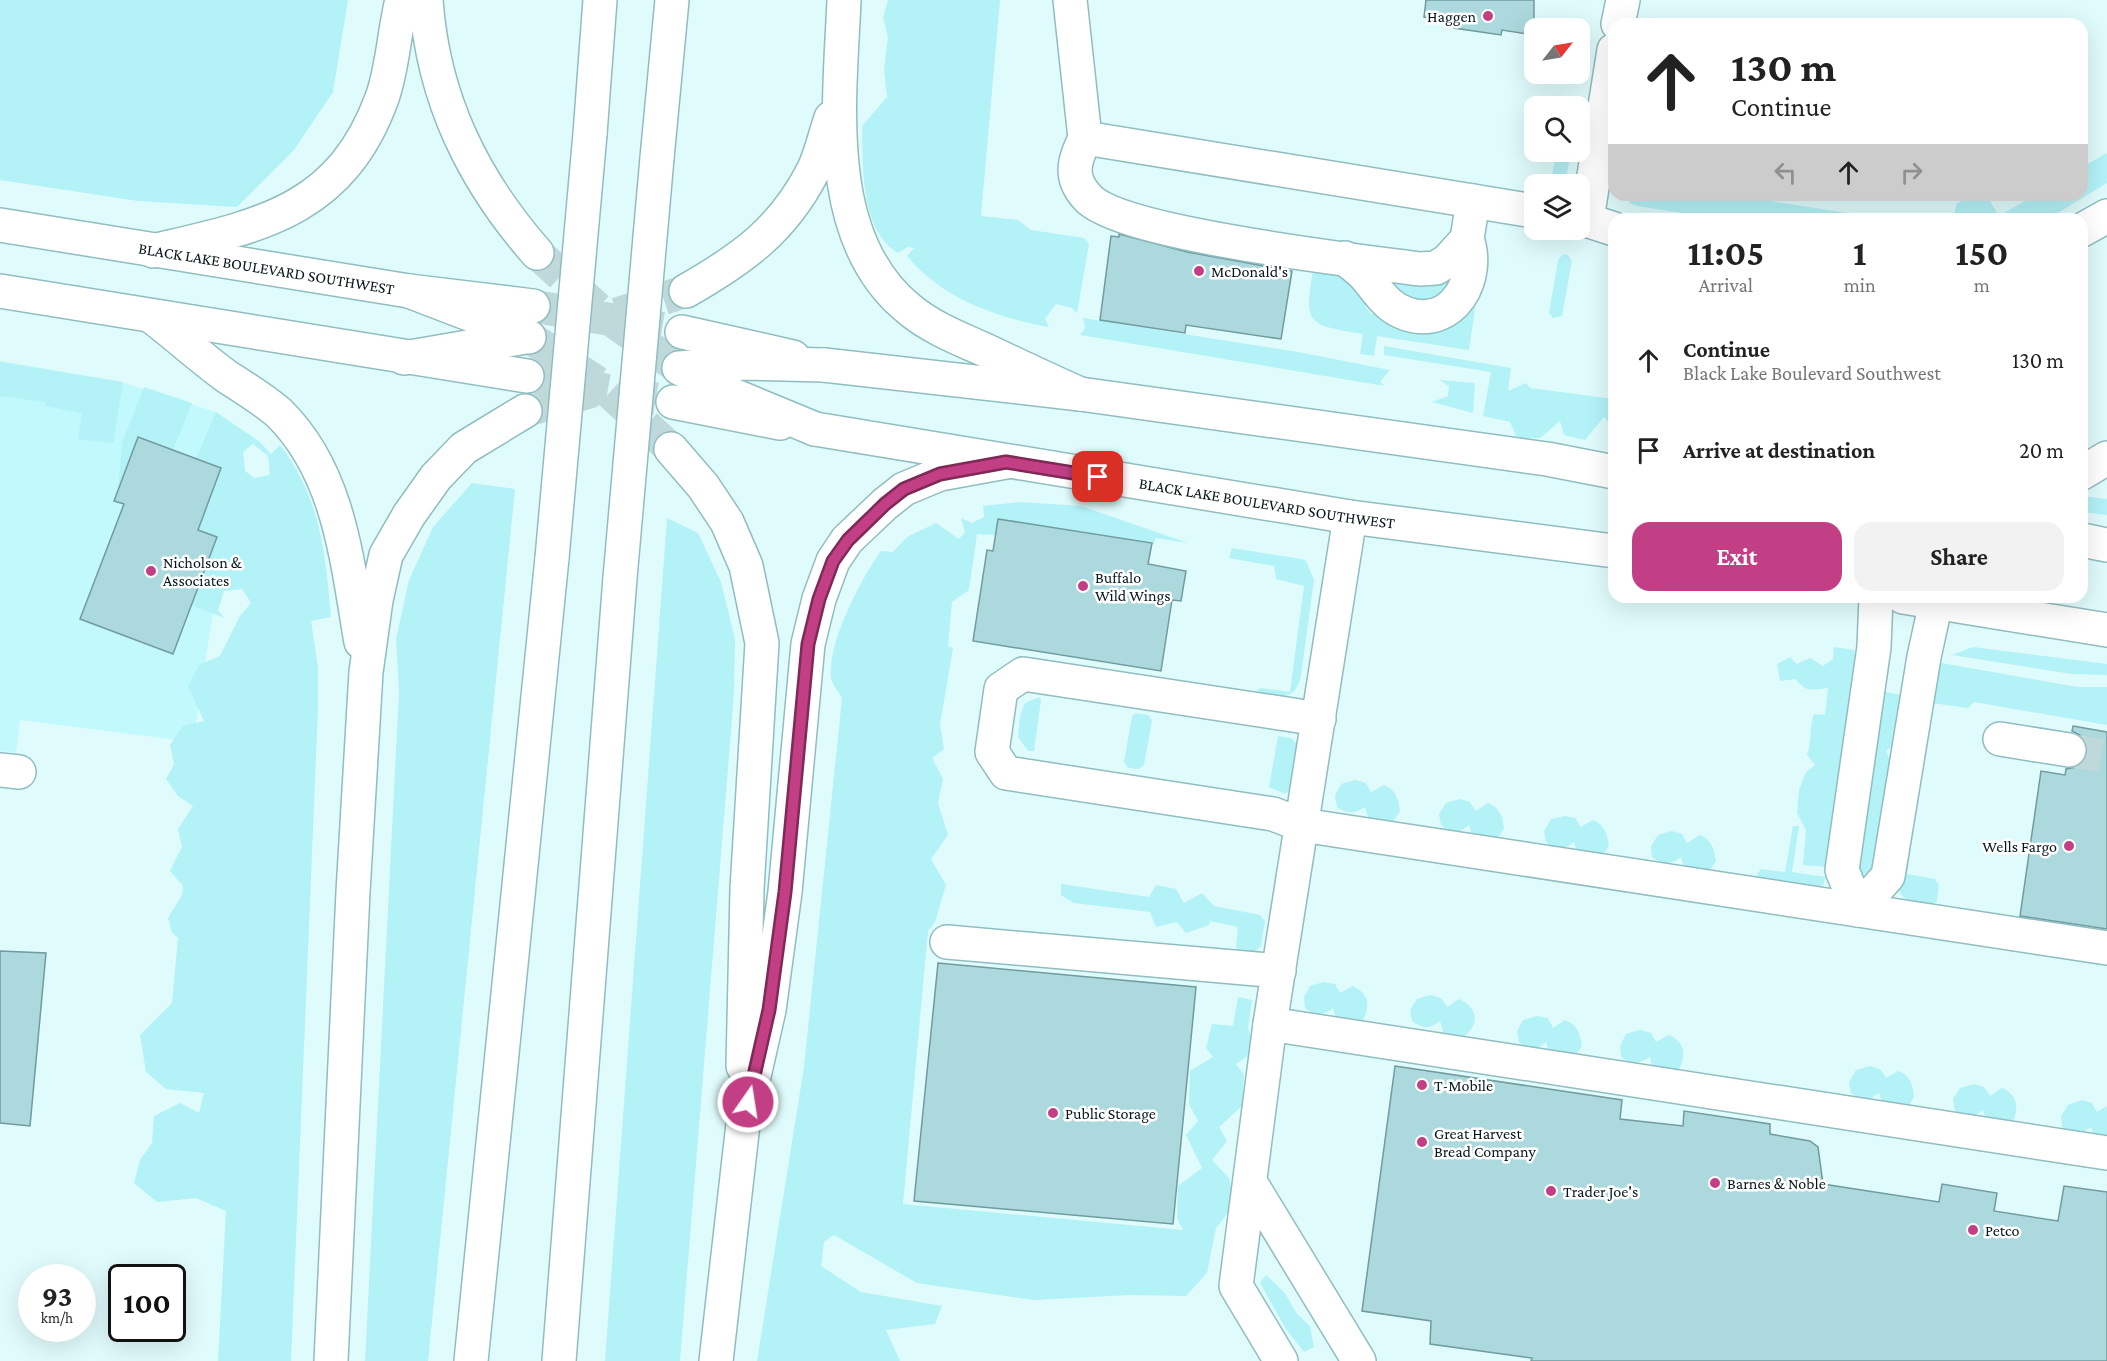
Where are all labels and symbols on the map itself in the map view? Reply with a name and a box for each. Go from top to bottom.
place label: Haggen [1427,8,1476,26]
marker: Haggen [1481,9,1495,23]
north arrow [1524,18,1590,84]
street label: BLACK LAKE BOULEVARD SOUTHWEST [137,239,396,298]
place label: McDonald's [1211,263,1288,280]
marker: McDonald's [1192,264,1206,278]
pin [1072,451,1123,502]
street label: BLACK LAKE BOULEVARD SOUTHWEST [1138,474,1396,532]
place label: Nicholson & Associates [163,554,243,589]
marker: Nicholson & Associates [144,564,158,578]
place label: Buffalo Wild Wings [1095,569,1170,605]
marker: Buffalo Wild Wings [1076,579,1090,593]
place label: Wells Fargo [1982,838,2057,856]
marker: Wells Fargo [2062,839,2076,853]
position arrow [716,1070,780,1134]
place label: T-Mobile [1434,1077,1493,1094]
marker: T-Mobile [1415,1078,1429,1092]
place label: Public Storage [1065,1105,1156,1123]
marker: Public Storage [1046,1106,1060,1120]
place label: Great Harvest Bread Company [1434,1125,1536,1161]
marker: Great Harvest Bread Company [1415,1135,1429,1149]
place label: Barnes & Noble [1727,1175,1826,1192]
marker: Barnes & Noble [1708,1176,1722,1190]
place label: Trader Joe's [1563,1183,1638,1201]
marker: Trader Joe's [1544,1184,1558,1198]
place label: Petco [1985,1222,2020,1239]
marker: Petco [1966,1223,1980,1237]
speed limit sign: 100 [108,1264,186,1342]

